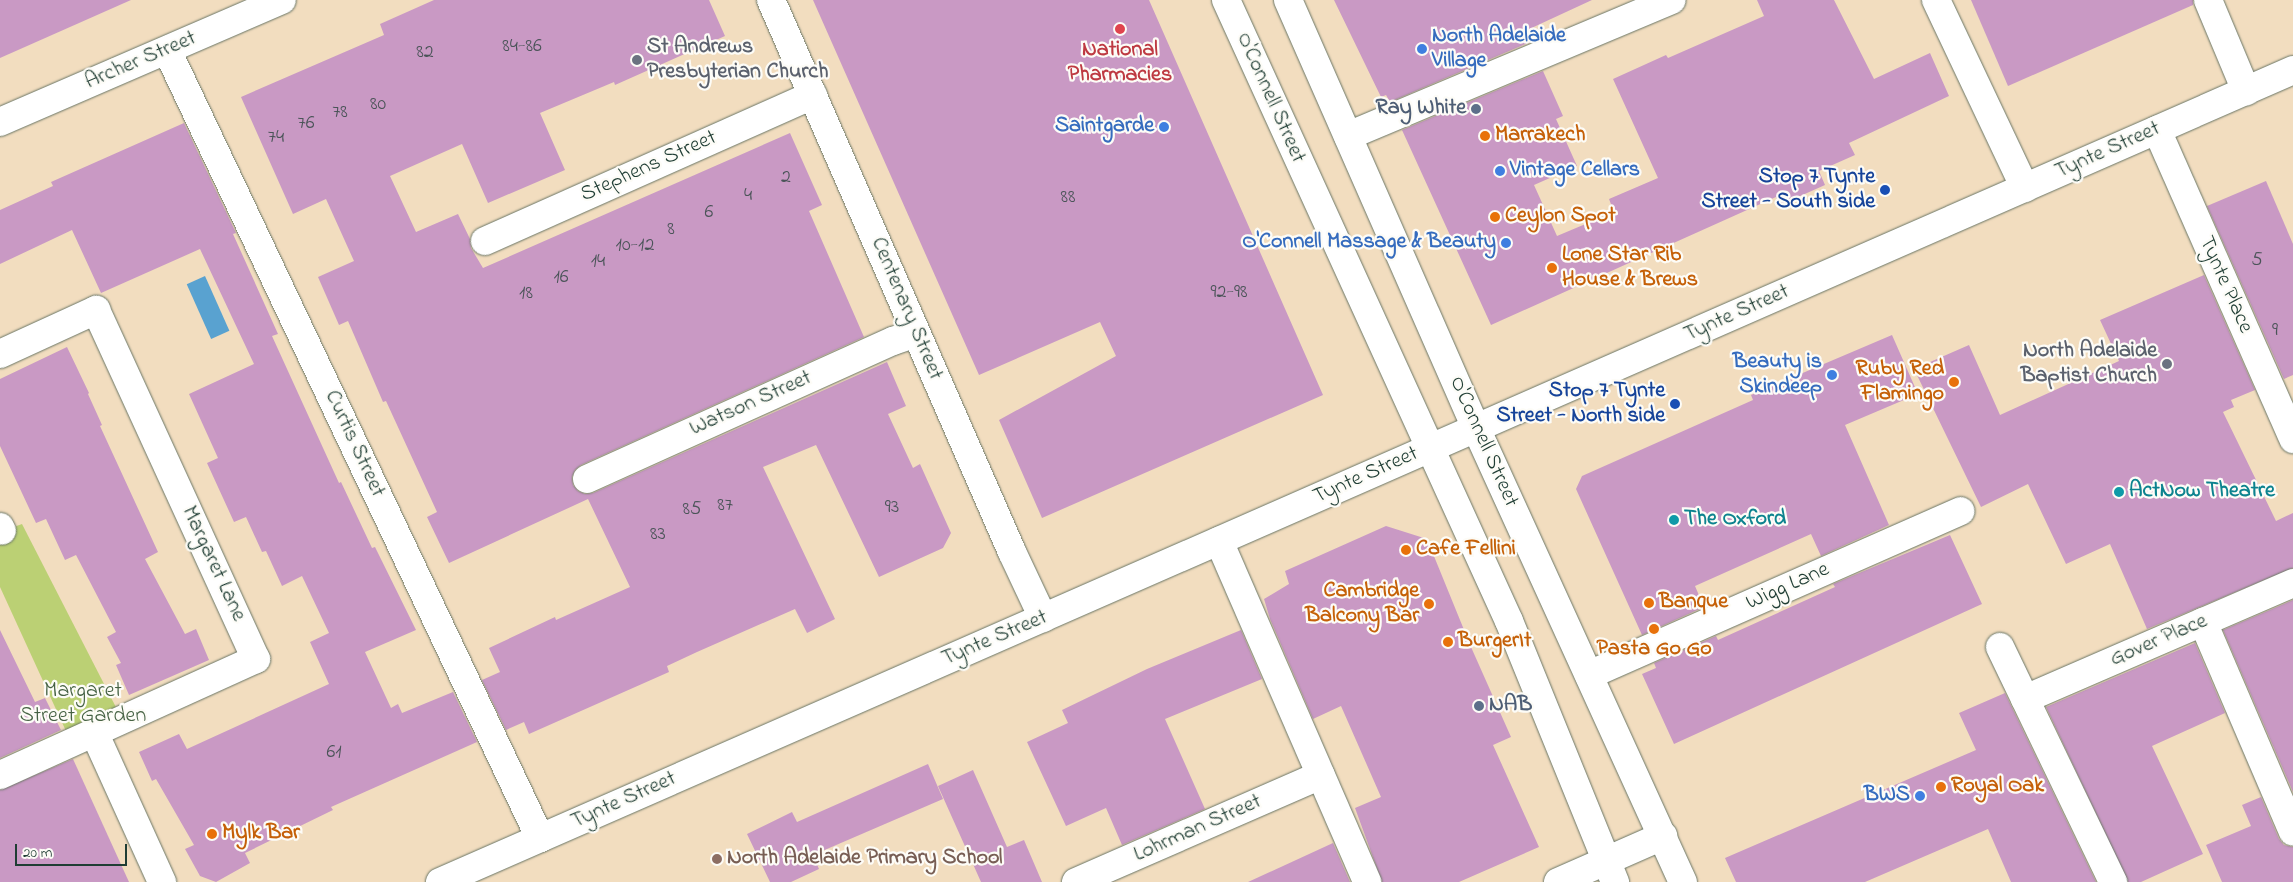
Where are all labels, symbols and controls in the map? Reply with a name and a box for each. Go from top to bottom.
marker: National Pharmacies [1114,23,1126,35]
place label: North Adelaide Village [1432,23,1566,74]
street label: Archer Street [81,26,201,96]
street label: O'Connell Street [1229,29,1311,167]
house number: 84-86 [502,34,542,58]
place label: St Andrews Presbyterian Church [647,34,828,86]
place label: National Pharmacies [1068,37,1172,88]
house number: 82 [416,40,434,64]
marker: North Adelaide Village [1416,43,1428,55]
marker: St Andrews Presbyterian Church [631,54,643,66]
house number: 80 [370,92,386,116]
place label: Ray White [1376,96,1466,122]
house number: 78 [332,100,348,124]
marker: Ray White [1470,103,1482,115]
house number: 76 [297,111,315,135]
place label: Saintgarde [1055,114,1154,140]
street label: Tynte Street [2051,116,2165,186]
marker: Saintgarde [1158,121,1170,133]
place label: Marrakech [1495,123,1585,149]
house number: 74 [268,125,284,149]
street label: Stephens Street [577,125,721,209]
marker: Marrakech [1479,130,1491,142]
place label: Vintage Cellars [1510,158,1640,184]
place label: Stop 7 Tynte Street - South side [1702,164,1875,215]
house number: 2 [781,165,791,189]
marker: Vintage Cellars [1494,165,1506,177]
house number: 4 [744,183,752,207]
marker: Stop 7 Tynte Street - South side [1879,184,1891,196]
house number: 88 [1061,185,1075,209]
house number: 6 [705,200,713,224]
place label: Ceylon Spot [1505,204,1616,230]
marker: Ceylon Spot [1489,211,1501,223]
house number: 8 [667,217,675,241]
place label: O'Connell Massage & Beauty [1242,230,1496,256]
street label: Tynte Place [2192,232,2258,338]
house number: 10-12 [616,233,654,257]
street label: Centenary Street [864,234,948,384]
marker: O'Connell Massage & Beauty [1500,237,1512,249]
place label: Lone Star Rib House & Brews [1562,242,1698,294]
house number: 5 [2251,248,2263,272]
house number: 14 [591,249,605,273]
marker: Lone Star Rib House & Brews [1546,262,1558,274]
house number: 16 [553,265,569,289]
street label: Tynte Street [1680,279,1794,349]
house number: 92-98 [1211,280,1247,304]
house number: 18 [519,281,533,305]
house number: 9 [2272,318,2278,342]
place label: North Adelaide Baptist Church [2021,338,2157,390]
place label: Beauty is Skindeep [1733,349,1822,401]
place label: Ruby Red Flamingo [1856,356,1944,408]
marker: North Adelaide Baptist Church [2161,358,2173,370]
street label: Watson Street [686,365,816,443]
marker: Beauty is Skindeep [1826,369,1838,381]
street label: O'Connell Street [1442,373,1524,511]
marker: Ruby Red Flamingo [1948,376,1960,388]
place label: Stop 7 Tynte Street - North side [1496,378,1665,430]
street label: Curtis Street [318,386,390,502]
marker: Stop 7 Tynte Street - North side [1669,398,1681,410]
street label: Tynte Street [1309,441,1423,511]
place label: ActNow Theatre [2129,479,2275,505]
marker: ActNow Theatre [2113,486,2125,498]
house number: 87 [717,493,733,517]
house number: 93 [885,495,899,519]
house number: 85 [683,497,701,521]
street label: Margaret Lane [175,502,251,626]
place label: The Oxford [1684,507,1786,533]
marker: The Oxford [1668,514,1680,526]
house number: 83 [650,522,666,546]
place label: Cafe Fellini [1416,537,1516,563]
marker: Cafe Fellini [1400,544,1412,556]
street label: Wigg Lane [1742,557,1834,617]
place label: Cambridge Balcony Bar [1305,578,1419,630]
place label: Banque [1659,590,1728,616]
marker: Banque [1643,597,1655,609]
marker: Cambridge Balcony Bar [1423,598,1435,610]
street label: Tynte Street [938,605,1052,673]
street label: Gover Place [2106,609,2212,673]
marker: Pasta Go Go [1648,623,1660,635]
place label: BurgerIt [1458,629,1531,655]
marker: BurgerIt [1442,636,1454,648]
place label: Pasta Go Go [1596,637,1712,663]
park label: Margaret Street Garden [20,678,146,729]
place label: NAB [1489,693,1532,719]
marker: NAB [1473,700,1485,712]
house number: 61 [326,740,342,764]
street label: Tynte Street [567,766,681,836]
place label: Royal Oak [1951,774,2044,800]
marker: Royal Oak [1935,781,1947,793]
place label: BWS [1864,783,1910,809]
street label: Lohrman Street [1130,789,1266,869]
marker: BWS [1914,790,1926,802]
place label: Mylk Bar [222,821,300,847]
marker: Mylk Bar [206,828,218,840]
scale bar [18,834,130,866]
text: 20 m [23,842,52,864]
place label: North Adelaide Primary School [727,846,1002,872]
marker: North Adelaide Primary School [711,853,723,865]

